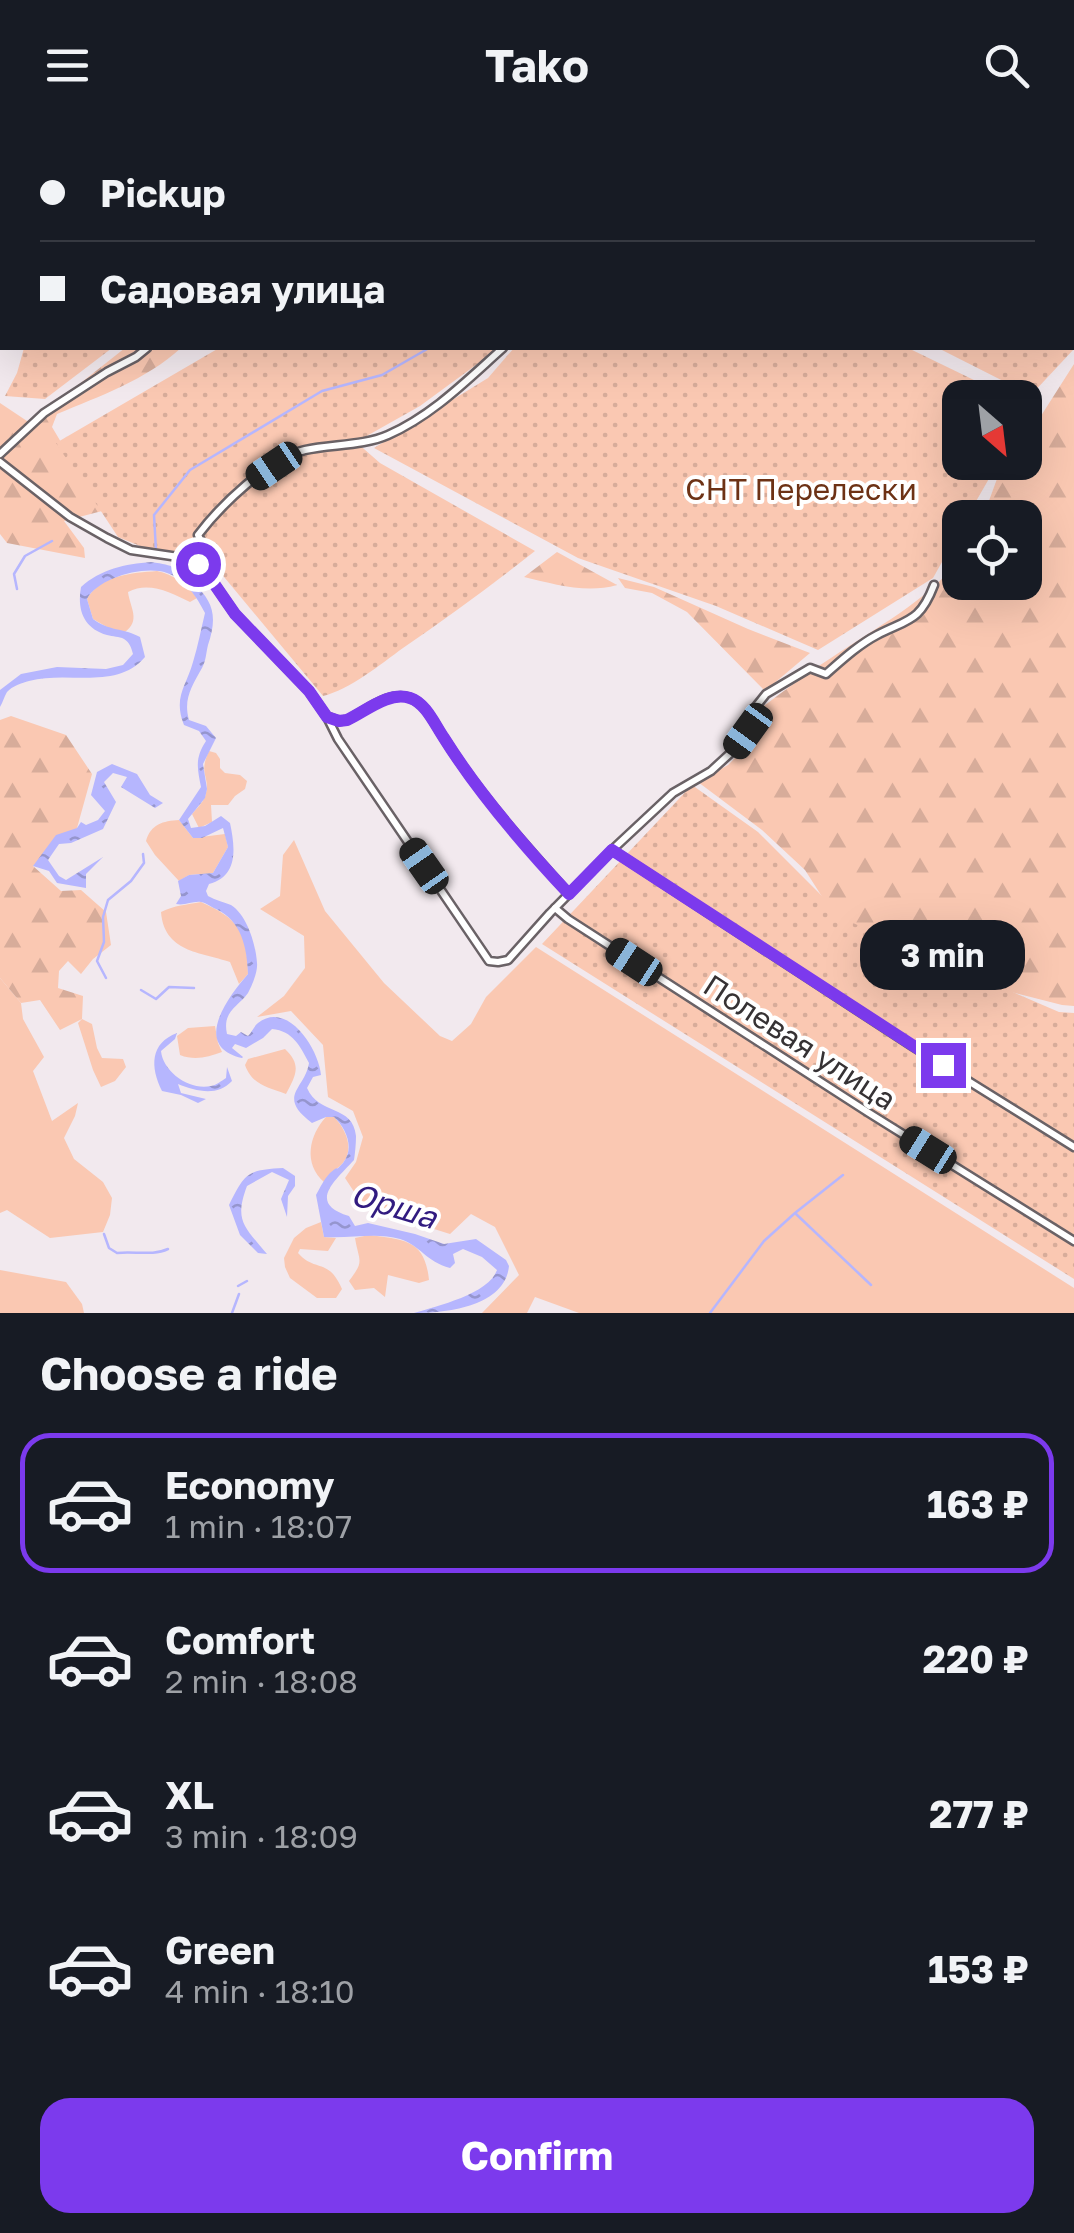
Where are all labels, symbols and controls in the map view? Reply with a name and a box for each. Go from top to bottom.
icon: menu [40,38,95,93]
text: Tako [485,38,589,92]
icon: search [979,38,1034,93]
text: Pickup [100,170,226,215]
text: Садовая улица [100,266,385,311]
north arrow [942,380,1042,480]
map controls [942,380,1042,600]
car [241,437,307,495]
park label: СНТ Перелески [685,471,917,507]
button: locate [942,500,1042,600]
route start [176,542,221,587]
car [718,698,778,764]
car [395,833,453,899]
callout: 3 min [860,920,1026,990]
car [601,933,667,991]
text: 3 min [901,936,984,974]
street label: Полевая улица [697,967,903,1117]
route end [921,1043,966,1088]
car [895,1121,961,1179]
water label: Орша [347,1174,443,1236]
text: Choose a ride [40,1346,338,1400]
icon: car [45,1458,135,1548]
text: Economy [165,1462,334,1507]
text: 163 ₽ [927,1481,1029,1526]
text: 1 min · 18:07 [165,1507,352,1545]
icon: car [45,1613,135,1703]
text: Comfort [165,1617,315,1662]
text: 220 ₽ [923,1636,1029,1681]
text: 2 min · 18:08 [165,1662,358,1700]
icon: car [45,1768,135,1858]
text: XL [165,1772,214,1817]
text: 277 ₽ [929,1791,1029,1836]
text: 3 min · 18:09 [165,1817,358,1855]
icon: car [45,1923,135,2013]
text: Green [165,1927,275,1972]
text: 153 ₽ [928,1946,1029,1991]
text: 4 min · 18:10 [165,1972,355,2010]
button: Confirm [40,2098,1034,2213]

